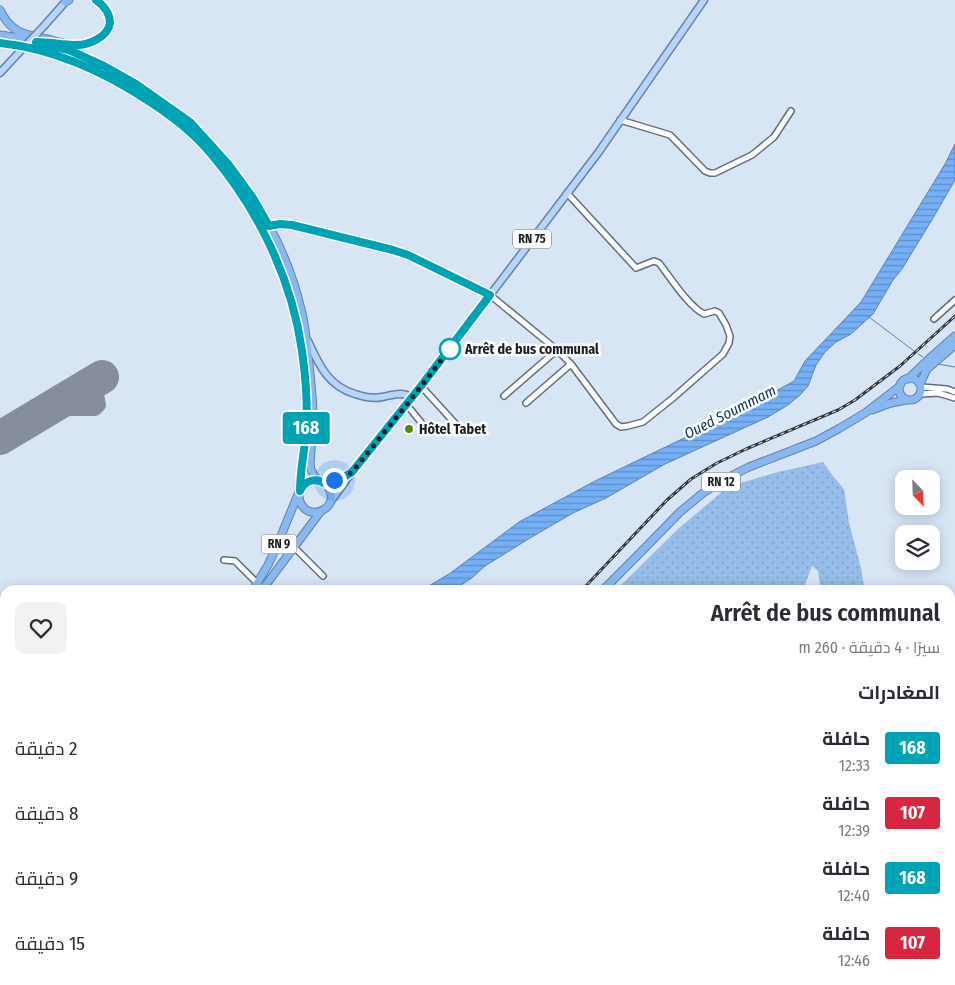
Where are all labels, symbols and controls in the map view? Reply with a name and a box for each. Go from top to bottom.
road number: RN 75 [513,230,551,248]
marker: Arrêt de bus communal [439,338,461,360]
place label: Arrêt de bus communal [464,341,599,358]
water label: Oued Soummam [681,381,779,443]
line badge: 168 [277,412,335,444]
text: 168 [293,417,319,439]
place label: Hôtel Tabet [419,421,487,438]
marker: Hôtel Tabet [403,423,415,435]
your location [322,468,347,493]
north arrow [895,470,940,515]
map controls [895,470,940,570]
road number: RN 12 [702,472,740,492]
button: layers [895,525,940,570]
road number: RN 9 [262,534,296,554]
text: Arrêt de bus communal [711,599,940,627]
button: heart [15,602,67,654]
text: سيرًا · 4 دقيقة · 260 m [799,638,940,657]
text: المغادرات [858,681,940,704]
text: حافلة [822,727,870,750]
text: 2 دقيقة [15,737,77,760]
text: 168 [899,737,926,759]
text: 12:33 [839,756,870,775]
text: حافلة [822,792,870,815]
text: 8 دقيقة [15,802,78,825]
text: 107 [900,802,925,824]
text: 12:39 [838,821,870,840]
text: حافلة [822,857,870,880]
text: 9 دقيقة [15,867,78,890]
text: 168 [899,867,926,889]
text: 12:40 [837,886,870,905]
text: حافلة [822,922,870,945]
text: 15 دقيقة [15,932,85,955]
text: 107 [900,932,925,954]
text: 12:46 [838,951,870,970]

